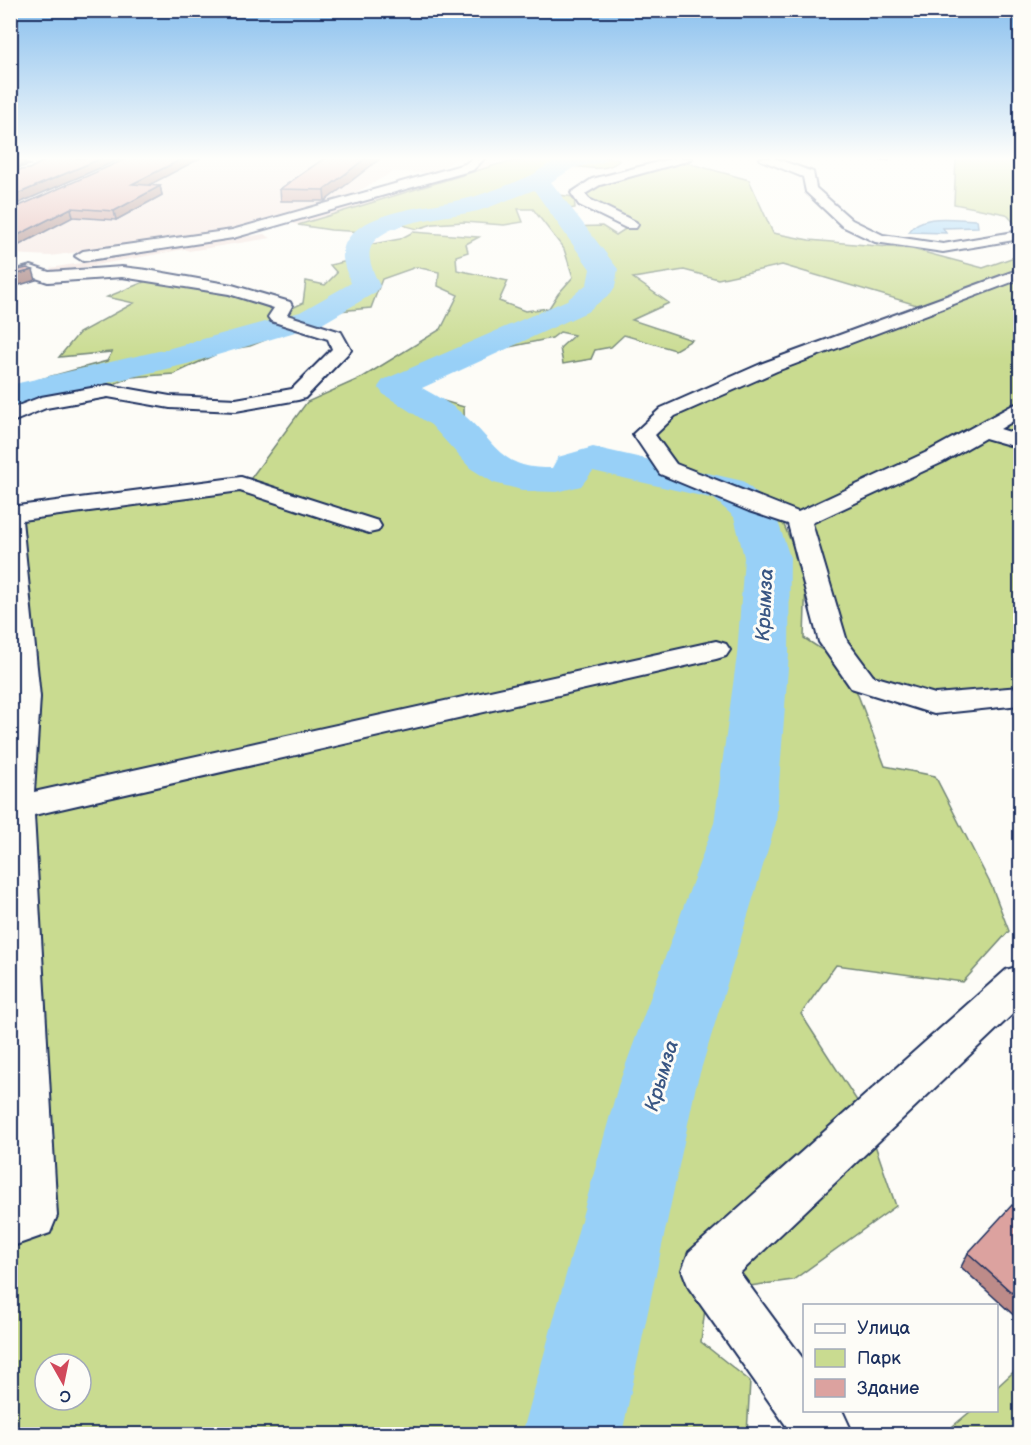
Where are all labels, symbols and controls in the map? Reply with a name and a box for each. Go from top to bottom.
water label: Крымза [751,568,779,642]
water label: Крымза [640,1037,684,1115]
legend [803,1304,998,1412]
text: Улица [857,1318,911,1339]
text: Парк [857,1348,901,1369]
north arrow [33,1352,93,1412]
text: Здание [857,1378,919,1399]
text: С [58,1385,72,1406]

